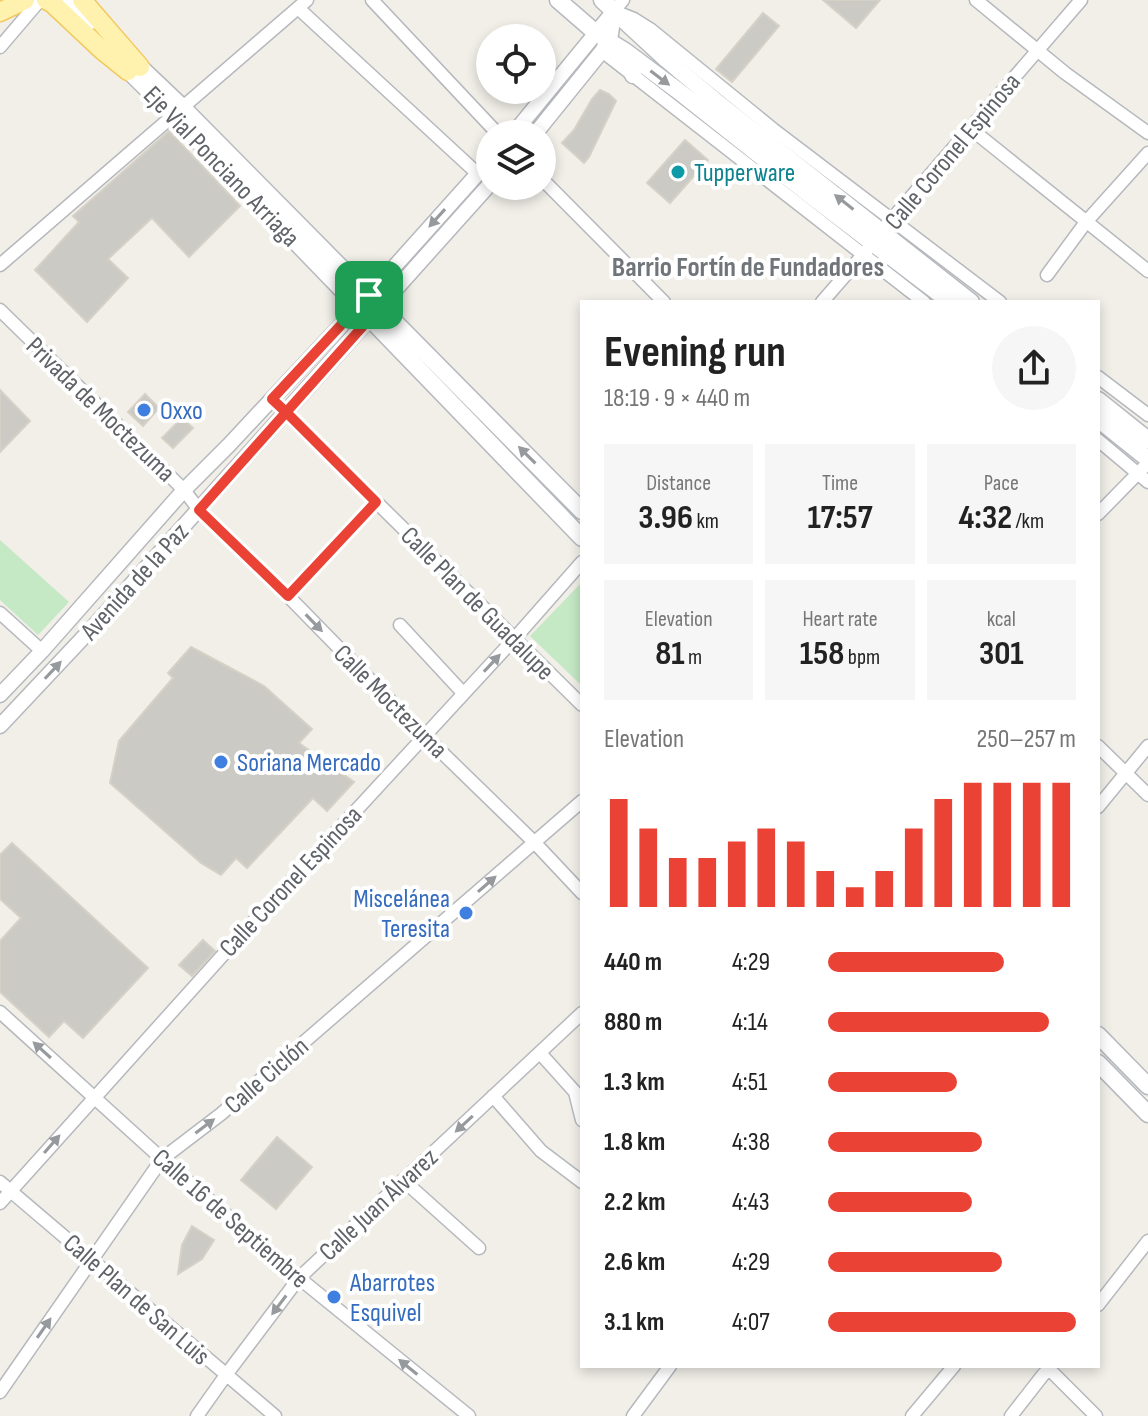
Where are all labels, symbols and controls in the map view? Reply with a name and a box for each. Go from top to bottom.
map controls [476,24,556,200]
button: locate [476,24,556,104]
street label: Calle Coronel Espinosa [879,67,1028,237]
one-way arrow [650,69,670,85]
street label: Eje Vial Ponciano Arriaga [136,80,305,254]
button: layers [476,120,556,200]
place label: Tupperware [694,158,795,189]
marker: Tupperware [669,163,687,181]
one-way arrow [834,195,854,211]
one-way arrow [429,207,446,227]
district label: Barrio Fortín de Fundadores [612,251,884,284]
pin [335,261,403,329]
icon: arrive [347,273,391,317]
text: Evening run [604,326,786,379]
button: share [992,326,1076,410]
street label: Privada de Moctezuma [19,331,181,489]
text: 18:19 · 9 × 440 m [604,383,750,414]
place label: Oxxo [160,396,203,427]
marker: Oxxo [135,401,153,419]
one-way arrow [518,446,537,465]
text: Distance [646,470,711,497]
text: Time [822,470,858,497]
text: Pace [984,470,1019,497]
text: 3.96 [638,497,693,538]
text: 17:57 [807,497,873,538]
text: 4:32 [958,497,1012,538]
text: km [693,508,719,535]
text: /km [1012,508,1044,535]
street label: Avenida de la Paz [74,517,196,648]
street label: Calle Plan de Guadalupe [394,521,560,687]
text: Elevation [645,606,713,633]
text: Heart rate [802,606,878,633]
text: kcal [987,606,1016,633]
one-way arrow [305,613,323,632]
text: 81 [655,633,685,674]
text: 158 [800,633,844,674]
text: 301 [979,633,1024,674]
street label: Calle Moctezuma [327,639,453,765]
text: m [685,644,702,671]
text: bpm [844,644,880,671]
one-way arrow [482,654,500,673]
one-way arrow [44,660,62,679]
text: Elevation [604,724,684,755]
text: 250–257 m [977,724,1076,755]
place label: Soriana Mercado [237,748,381,779]
marker: Soriana Mercado [212,753,230,771]
street label: Calle Coronel Espinosa [213,800,369,964]
one-way arrow [476,876,496,893]
place label: Miscelánea Teresita [353,884,450,945]
marker: Miscelánea Teresita [457,904,475,922]
text: 440 m [604,947,662,978]
text: 4:29 [732,947,770,978]
text: 880 m [604,1007,662,1038]
text: 4:14 [732,1007,768,1038]
street label: Calle Ciclón [219,1031,315,1121]
one-way arrow [33,1042,52,1060]
text: 1.3 km [604,1067,665,1098]
text: 4:51 [732,1067,767,1098]
one-way arrow [455,1114,474,1132]
one-way arrow [194,1119,215,1135]
text: 1.8 km [604,1127,665,1158]
text: 4:38 [732,1127,770,1158]
one-way arrow [43,1135,60,1155]
street label: Calle Juan Álvarez [313,1142,445,1268]
street label: Calle 16 de Septiembre [145,1143,315,1295]
text: 2.2 km [604,1187,666,1218]
text: 4:43 [732,1187,770,1218]
street label: Calle Plan de San Luis [56,1228,216,1372]
text: 2.6 km [604,1247,665,1278]
text: 4:29 [732,1247,770,1278]
place label: Abarrotes Esquivel [349,1268,435,1329]
marker: Abarrotes Esquivel [325,1288,343,1306]
one-way arrow [271,1295,287,1315]
text: 3.1 km [604,1307,664,1338]
text: 4:07 [732,1307,770,1338]
one-way arrow [36,1318,51,1339]
one-way arrow [399,1359,419,1376]

